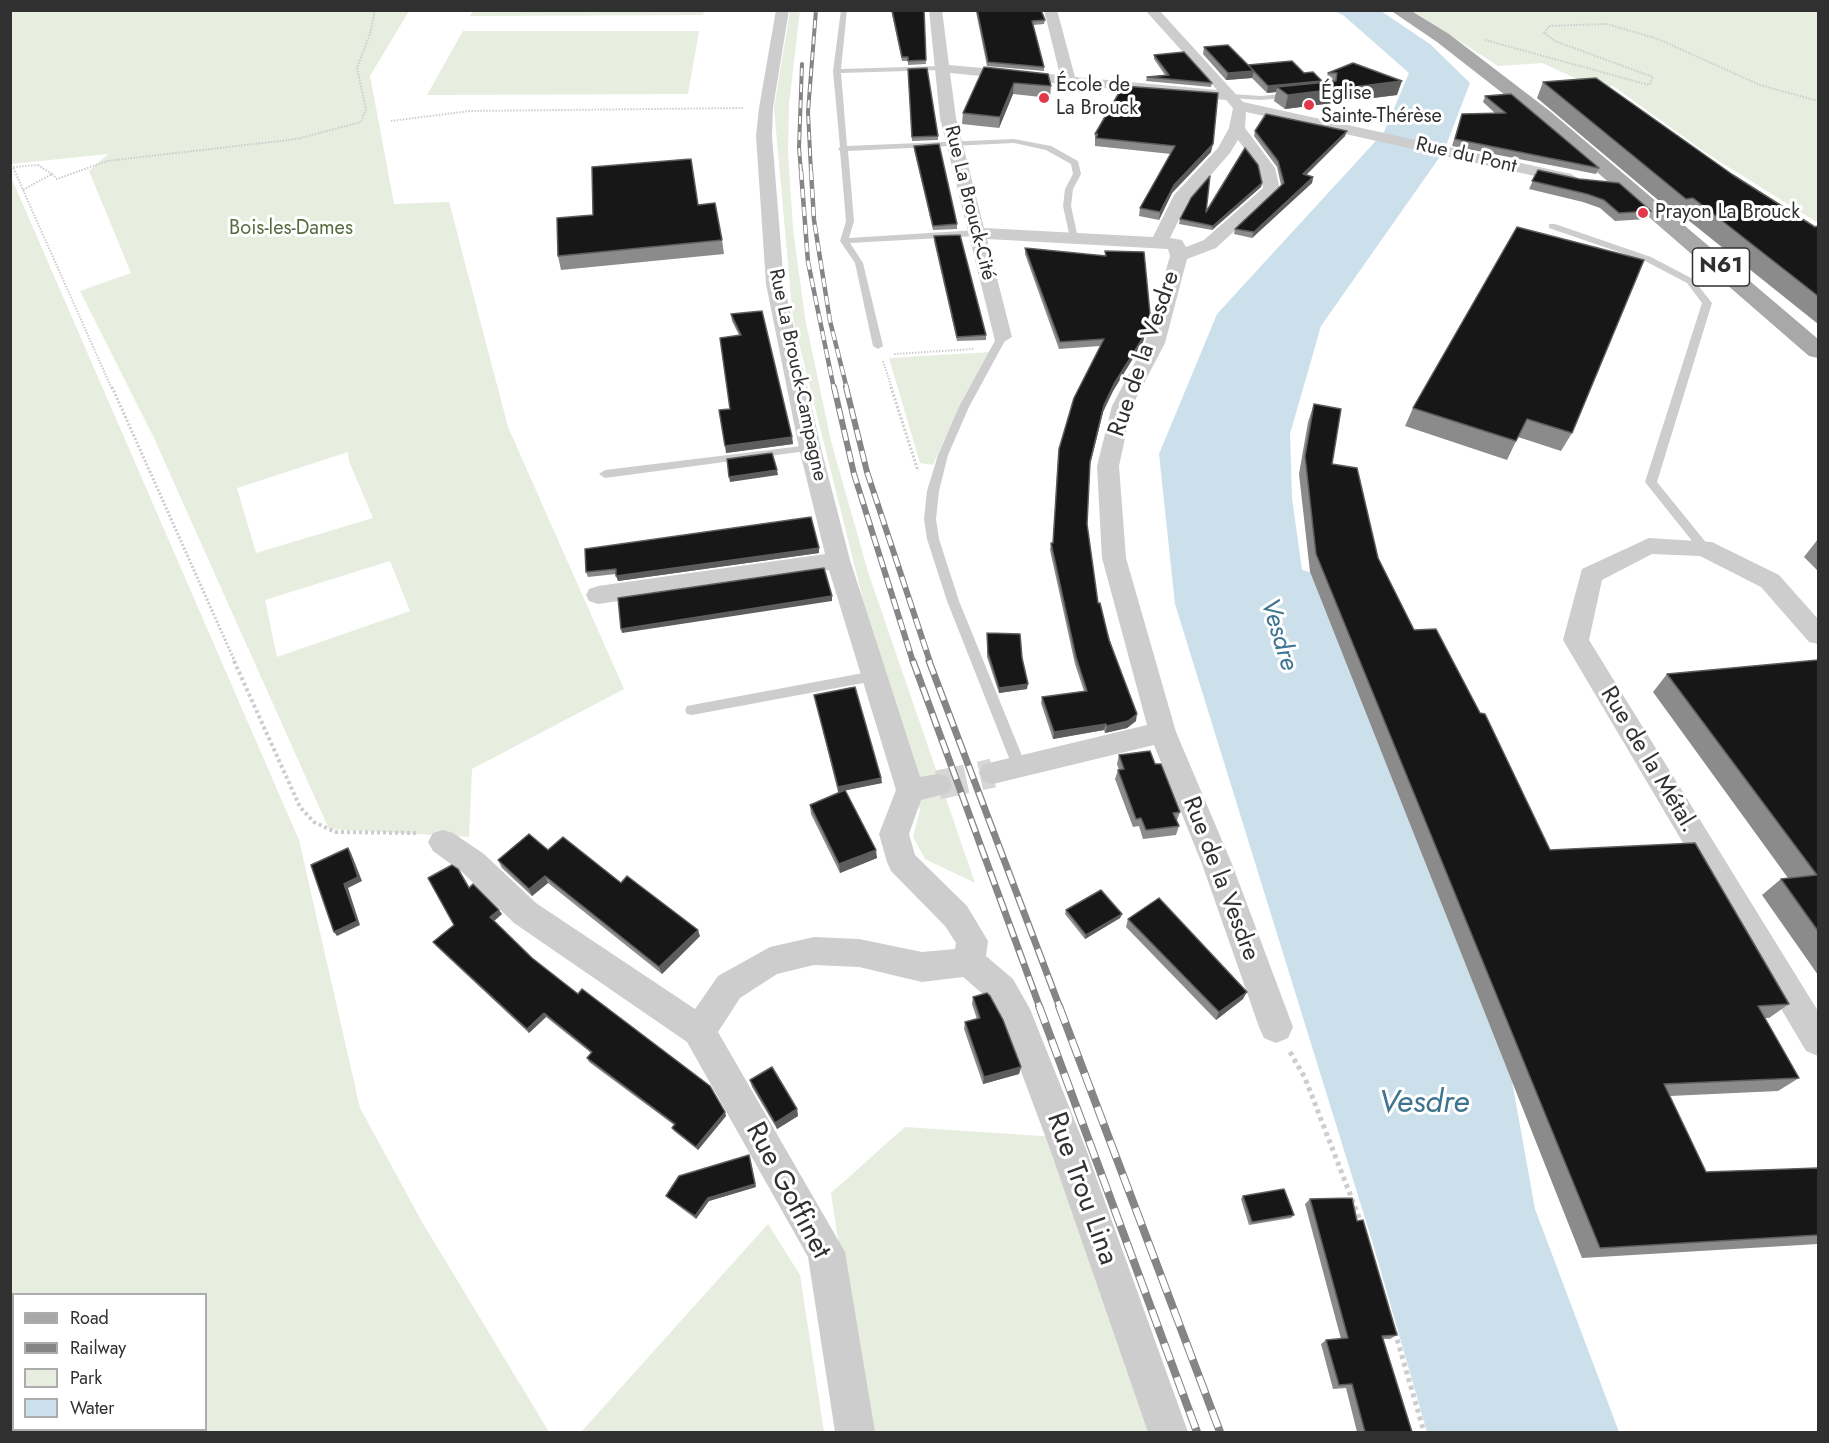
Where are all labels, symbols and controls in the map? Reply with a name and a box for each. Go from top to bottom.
place label: École de La Brouck [1056,74,1138,121]
place label: Église Sainte-Thérèse [1321,82,1442,129]
marker: École de La Brouck [1037,91,1051,105]
marker: Église Sainte-Thérèse [1302,98,1316,112]
street label: Rue La Brouck-Cité [938,123,1000,283]
street label: Rue du Pont [1413,133,1519,179]
place label: Prayon La Brouck [1655,201,1800,225]
marker: Prayon La Brouck [1636,206,1650,220]
park label: Bois-les-Dames [229,217,353,241]
road number: N61 [1692,248,1750,286]
street label: Rue La Brouck-Campagne [763,267,831,483]
street label: Rue de la Vesdre [1103,268,1187,440]
water label: Vesdre [1252,595,1304,675]
street label: Rue de la Métal. [1593,682,1703,838]
street label: Rue de la Vesdre [1176,793,1264,965]
water label: Vesdre [1379,1085,1469,1123]
street label: Rue Trou Lina [1038,1108,1124,1270]
street label: Rue Goffinet [737,1117,837,1265]
legend [12,1293,207,1431]
text: Road [70,1305,109,1331]
text: Railway [70,1335,126,1361]
text: Park [70,1365,102,1391]
text: Water [70,1395,114,1421]

